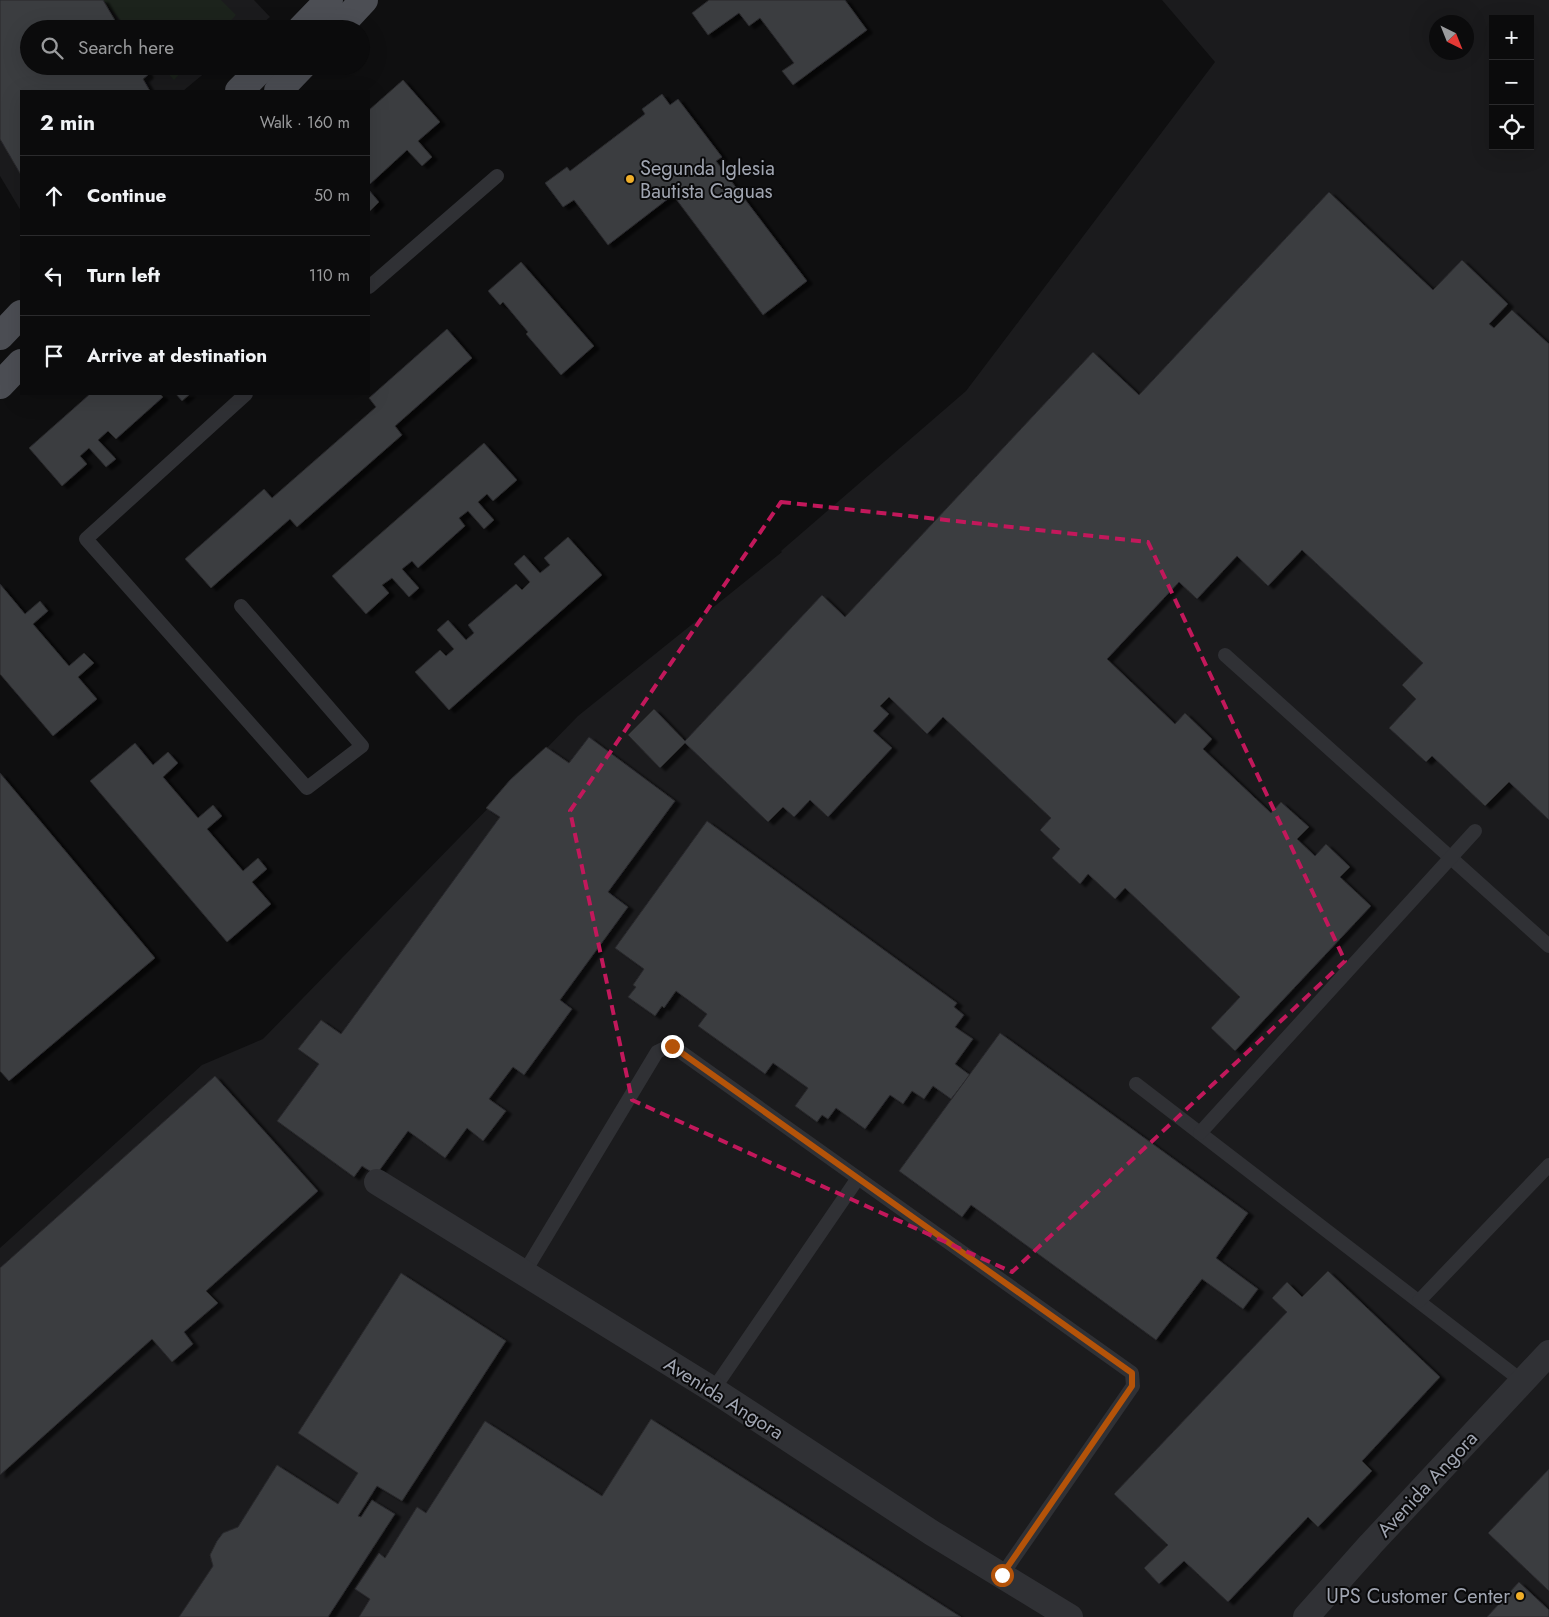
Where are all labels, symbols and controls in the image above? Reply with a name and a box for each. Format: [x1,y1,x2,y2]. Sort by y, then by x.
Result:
north arrow [1429,15,1474,60]
map controls [1489,15,1534,150]
button: + [1489,15,1534,60]
search box [20,20,370,75]
icon: search [38,34,66,62]
text: Search here [78,34,174,61]
button: − [1489,60,1534,105]
button: locate [1489,105,1534,150]
text: 2 min [40,108,95,138]
text: Walk · 160 m [260,111,350,134]
place label: Segunda Iglesia Bautista Caguas [640,154,775,206]
marker: Segunda Iglesia Bautista Caguas [624,173,636,185]
icon: ahead [40,182,68,210]
text: Continue [87,182,166,209]
text: 50 m [314,184,350,207]
icon: left [40,262,68,290]
text: Turn left [87,262,160,289]
text: 110 m [309,264,350,287]
icon: arrive [40,342,68,370]
text: Arrive at destination [87,342,267,369]
route end [661,1035,684,1058]
street label: Avenida Angora [658,1350,789,1447]
street label: Avenida Angora [1370,1425,1484,1544]
route start [991,1564,1014,1587]
place label: UPS Customer Center [1326,1582,1510,1611]
marker: UPS Customer Center [1514,1590,1526,1602]

